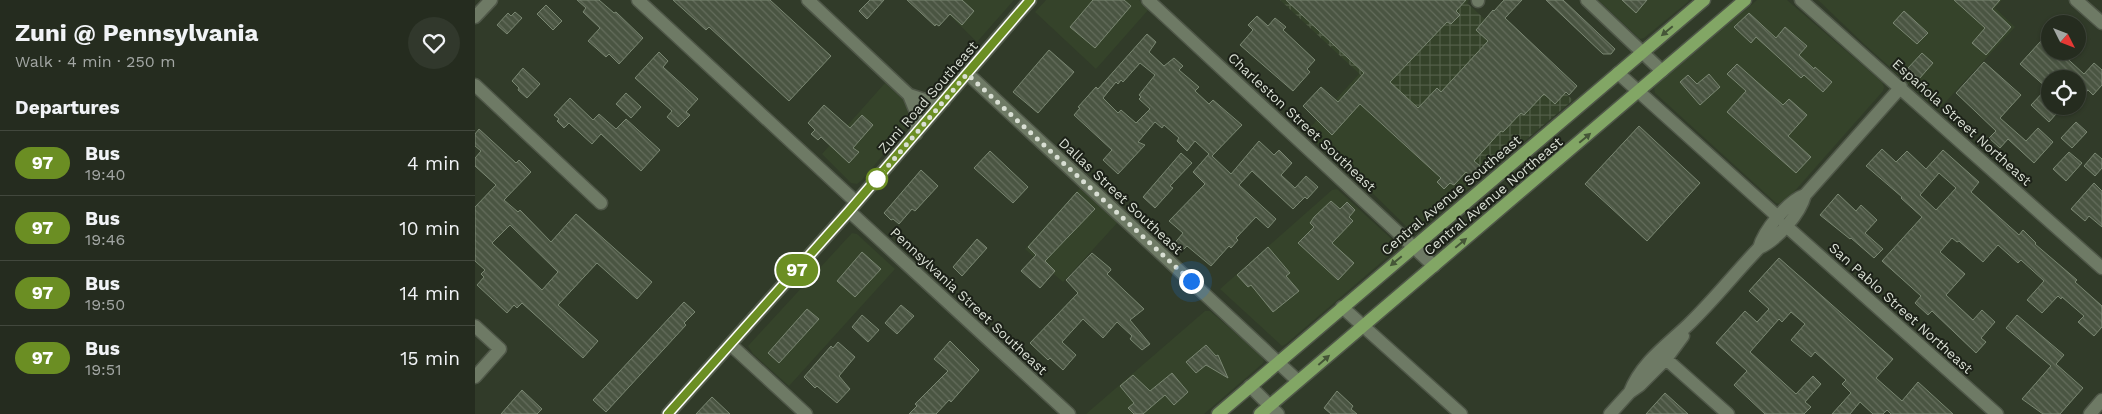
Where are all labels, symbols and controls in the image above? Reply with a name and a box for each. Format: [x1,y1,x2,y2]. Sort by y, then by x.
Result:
north arrow [2041,15,2086,60]
map controls [2041,15,2086,115]
button: heart [408,17,460,69]
text: Zuni @ Pennsylvania [15,19,258,47]
one-way arrow [1660,26,1673,37]
street label: Zuni Road Southeast [875,38,981,156]
street label: Charleston Street Southeast [1225,49,1379,195]
text: Walk · 4 min · 250 m [15,52,175,71]
street label: Española Street Northeast [1889,55,2035,189]
button: locate [2041,70,2086,115]
text: Departures [15,96,120,119]
street label: Central Avenue Southeast [1378,132,1524,258]
one-way arrow [1578,132,1591,143]
street label: Central Avenue Northeast [1421,133,1565,259]
street label: Dallas Street Southeast [1056,134,1186,258]
text: Bus [85,142,120,165]
text: 97 [32,152,53,173]
text: 4 min [407,152,460,175]
text: 19:40 [85,165,126,184]
unlabelled marker [866,168,888,190]
text: Bus [85,207,120,230]
text: 97 [32,217,53,238]
text: 10 min [399,217,460,240]
street label: Pennsylvania Street Southeast [887,224,1051,378]
text: 19:46 [85,230,125,249]
one-way arrow [1454,237,1466,249]
street label: San Pablo Street Northeast [1826,239,1976,377]
line badge: 97 [775,254,819,286]
one-way arrow [1390,256,1403,267]
text: 97 [786,259,808,280]
your location [1179,269,1204,294]
text: Bus [85,272,120,295]
text: 97 [32,282,53,303]
text: 14 min [400,282,460,305]
text: 19:50 [85,295,125,314]
text: Bus [85,337,120,360]
text: 97 [32,347,53,368]
text: 15 min [400,347,460,370]
one-way arrow [1317,354,1330,365]
text: 19:51 [85,360,121,379]

